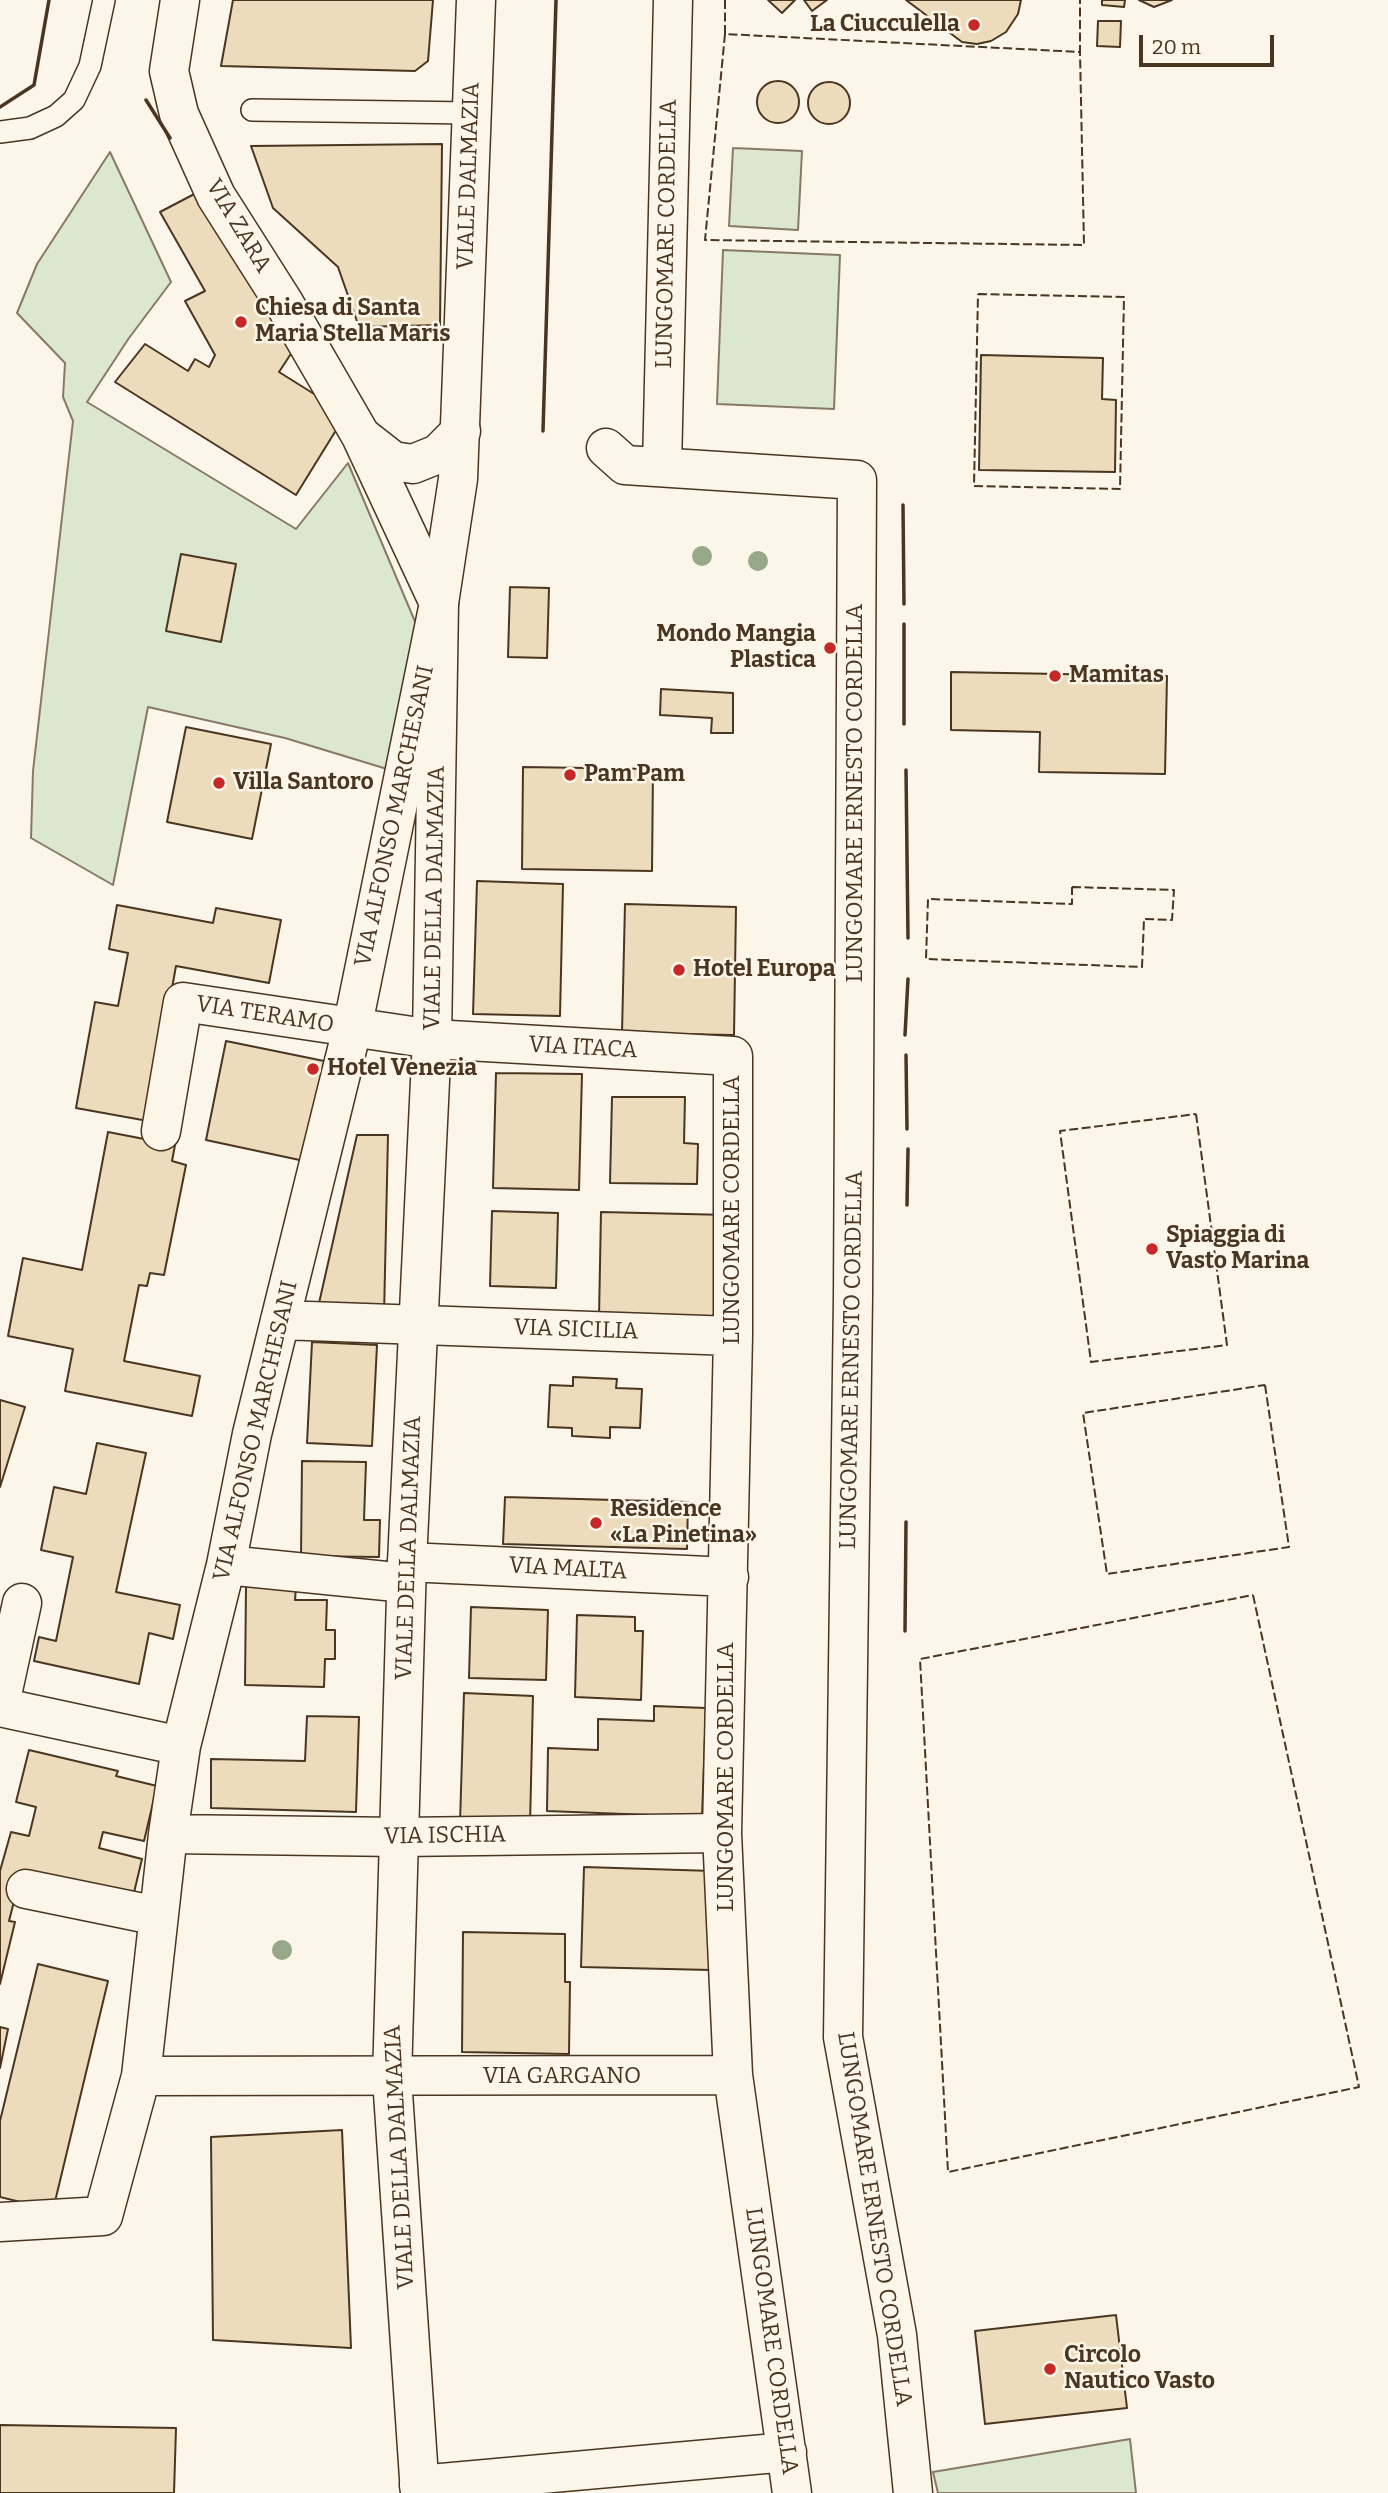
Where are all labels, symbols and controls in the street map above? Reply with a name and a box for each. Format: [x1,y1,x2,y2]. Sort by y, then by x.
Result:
place label: La Ciucculella [810,11,960,39]
marker: La Ciucculella [966,17,982,33]
scale bar [1143,21,1278,65]
text: 20 m [1152,34,1201,60]
street label: VIALE DALMAZIA [452,82,486,270]
street label: LUNGOMARE CORDELLA [651,99,683,369]
street label: VIA ZARA [199,174,277,278]
place label: Chiesa di Santa Maria Stella Maris [255,295,451,349]
marker: Chiesa di Santa Maria Stella Maris [233,314,249,330]
street label: LUNGOMARE ERNESTO CORDELLA [842,604,870,982]
place label: Mondo Mangia Plastica [656,621,816,675]
marker: Mondo Mangia Plastica [822,640,838,656]
place label: Mamitas [1069,662,1164,690]
street label: VIA ALFONSO MARCHESANI [350,663,440,969]
marker: Mamitas [1047,668,1063,684]
place label: Pam Pam [584,761,685,789]
street label: VIALE DELLA DALMAZIA [419,766,451,1030]
marker: Pam Pam [562,767,578,783]
place label: Villa Santoro [233,769,374,797]
marker: Villa Santoro [211,775,227,791]
place label: Hotel Europa [693,956,836,984]
marker: Hotel Europa [671,962,687,978]
street label: VIA TERAMO [194,990,336,1040]
street label: VIA ITACA [528,1031,638,1065]
place label: Hotel Venezia [327,1055,477,1083]
marker: Hotel Venezia [305,1061,321,1077]
street label: LUNGOMARE CORDELLA [719,1075,747,1345]
street label: LUNGOMARE ERNESTO CORDELLA [835,1170,869,1550]
place label: Spiaggia di Vasto Marina [1166,1222,1309,1276]
marker: Spiaggia di Vasto Marina [1144,1241,1160,1257]
street label: VIA ALFONSO MARCHESANI [208,1278,304,1584]
street label: VIA SICILIA [513,1314,639,1346]
street label: VIALE DELLA DALMAZIA [391,1415,427,1681]
place label: Residence «La Pinetina» [610,1496,757,1550]
marker: Residence «La Pinetina» [588,1515,604,1531]
street label: VIA MALTA [508,1552,628,1586]
street label: LUNGOMARE CORDELLA [713,1642,741,1912]
street label: VIA ISCHIA [384,1821,506,1851]
street label: VIALE DELLA DALMAZIA [379,2024,421,2290]
street label: LUNGOMARE ERNESTO CORDELLA [831,2030,917,2408]
street label: VIA GARGANO [483,2063,641,2091]
street label: LUNGOMARE CORDELLA [739,2206,803,2476]
place label: Circolo Nautico Vasto [1064,2342,1215,2396]
marker: Circolo Nautico Vasto [1042,2361,1058,2377]

